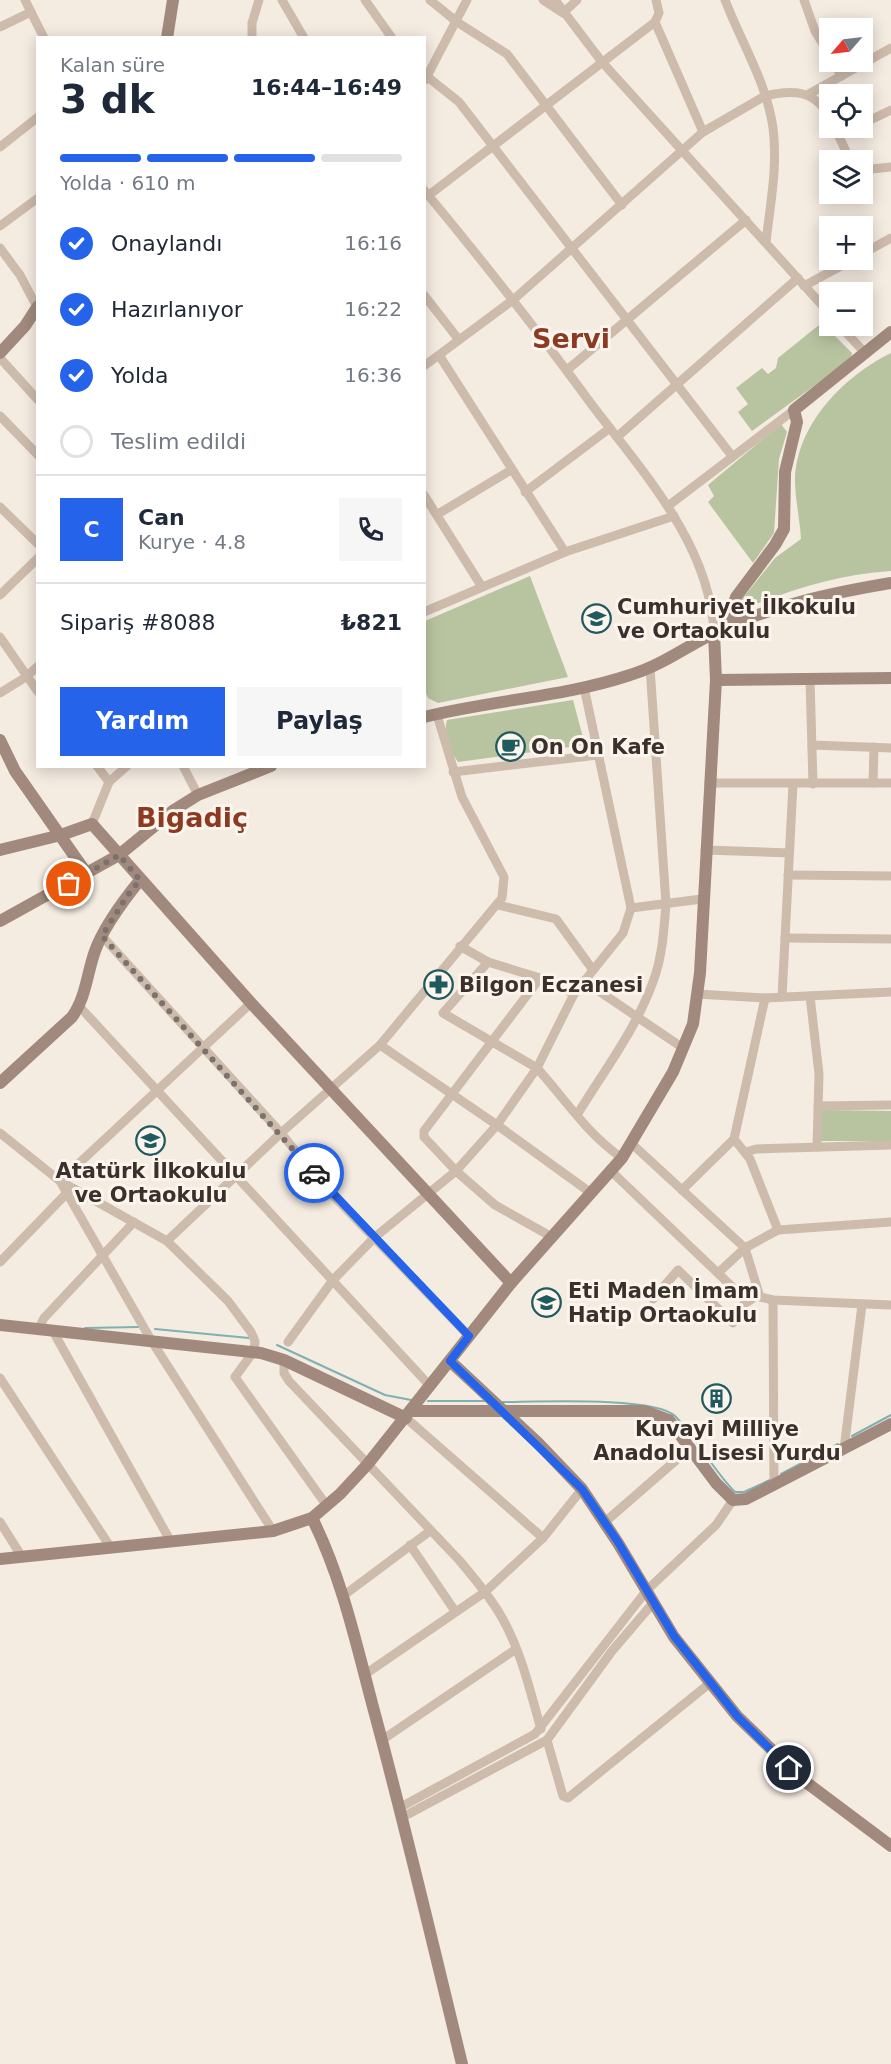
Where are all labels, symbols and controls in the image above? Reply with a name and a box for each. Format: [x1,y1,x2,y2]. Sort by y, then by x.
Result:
north arrow [819,18,873,72]
map controls [819,18,873,336]
text: Kalan süre [60,53,165,77]
text: 16:44–16:49 [251,75,402,100]
text: 3 dk [60,77,155,122]
button: locate [819,84,873,138]
button: layers [819,150,873,204]
text: Yolda · 610 m [60,171,195,195]
button: + [819,216,873,270]
icon: check [60,227,93,260]
text: Onaylandı [111,231,222,256]
text: 16:16 [344,231,402,255]
button: − [819,282,873,336]
icon: check [60,293,93,326]
text: Hazırlanıyor [111,297,243,322]
text: 16:22 [344,297,402,321]
district label: Servi [532,323,610,354]
icon: check [60,359,93,392]
text: Yolda [111,363,169,388]
text: 16:36 [344,363,402,387]
text: Teslim edildi [111,429,246,454]
button: phone [339,498,402,561]
text: Can [138,505,185,530]
text: C [83,517,100,542]
text: Kurye · 4.8 [138,530,246,554]
place label: Cumhuriyet İlkokulu ve Ortaokulu [617,594,856,643]
school or university icon: Cumhuriyet İlkokulu ve Ortaokulu [580,603,612,635]
text: Sipariş #8088 [60,610,216,635]
text: ₺821 [341,610,402,635]
button: Yardım [60,687,225,756]
button: Paylaş [237,687,402,756]
cafe icon: On On Kafe [494,731,526,763]
place label: On On Kafe [531,735,665,759]
district label: Bigadiç [136,802,248,833]
pin [43,858,94,909]
icon: bag [52,867,85,900]
pharmacy icon: Bilgon Eczanesi [422,969,454,1001]
place label: Bilgon Eczanesi [459,973,643,997]
school or university icon: Atatürk İlkokulu ve Ortaokulu [135,1124,167,1156]
courier [284,1143,344,1203]
icon: car [298,1157,331,1190]
place label: Atatürk İlkokulu ve Ortaokulu [56,1158,247,1207]
place label: Eti Maden İmam Hatip Ortaokulu [568,1278,759,1327]
school or university icon: Eti Maden İmam Hatip Ortaokulu [531,1287,563,1319]
building icon: Kuvayi Milliye Anadolu Lisesi Yurdu [701,1382,733,1414]
place label: Kuvayi Milliye Anadolu Lisesi Yurdu [593,1417,841,1465]
pin [763,1742,814,1793]
icon: home [772,1751,805,1784]

